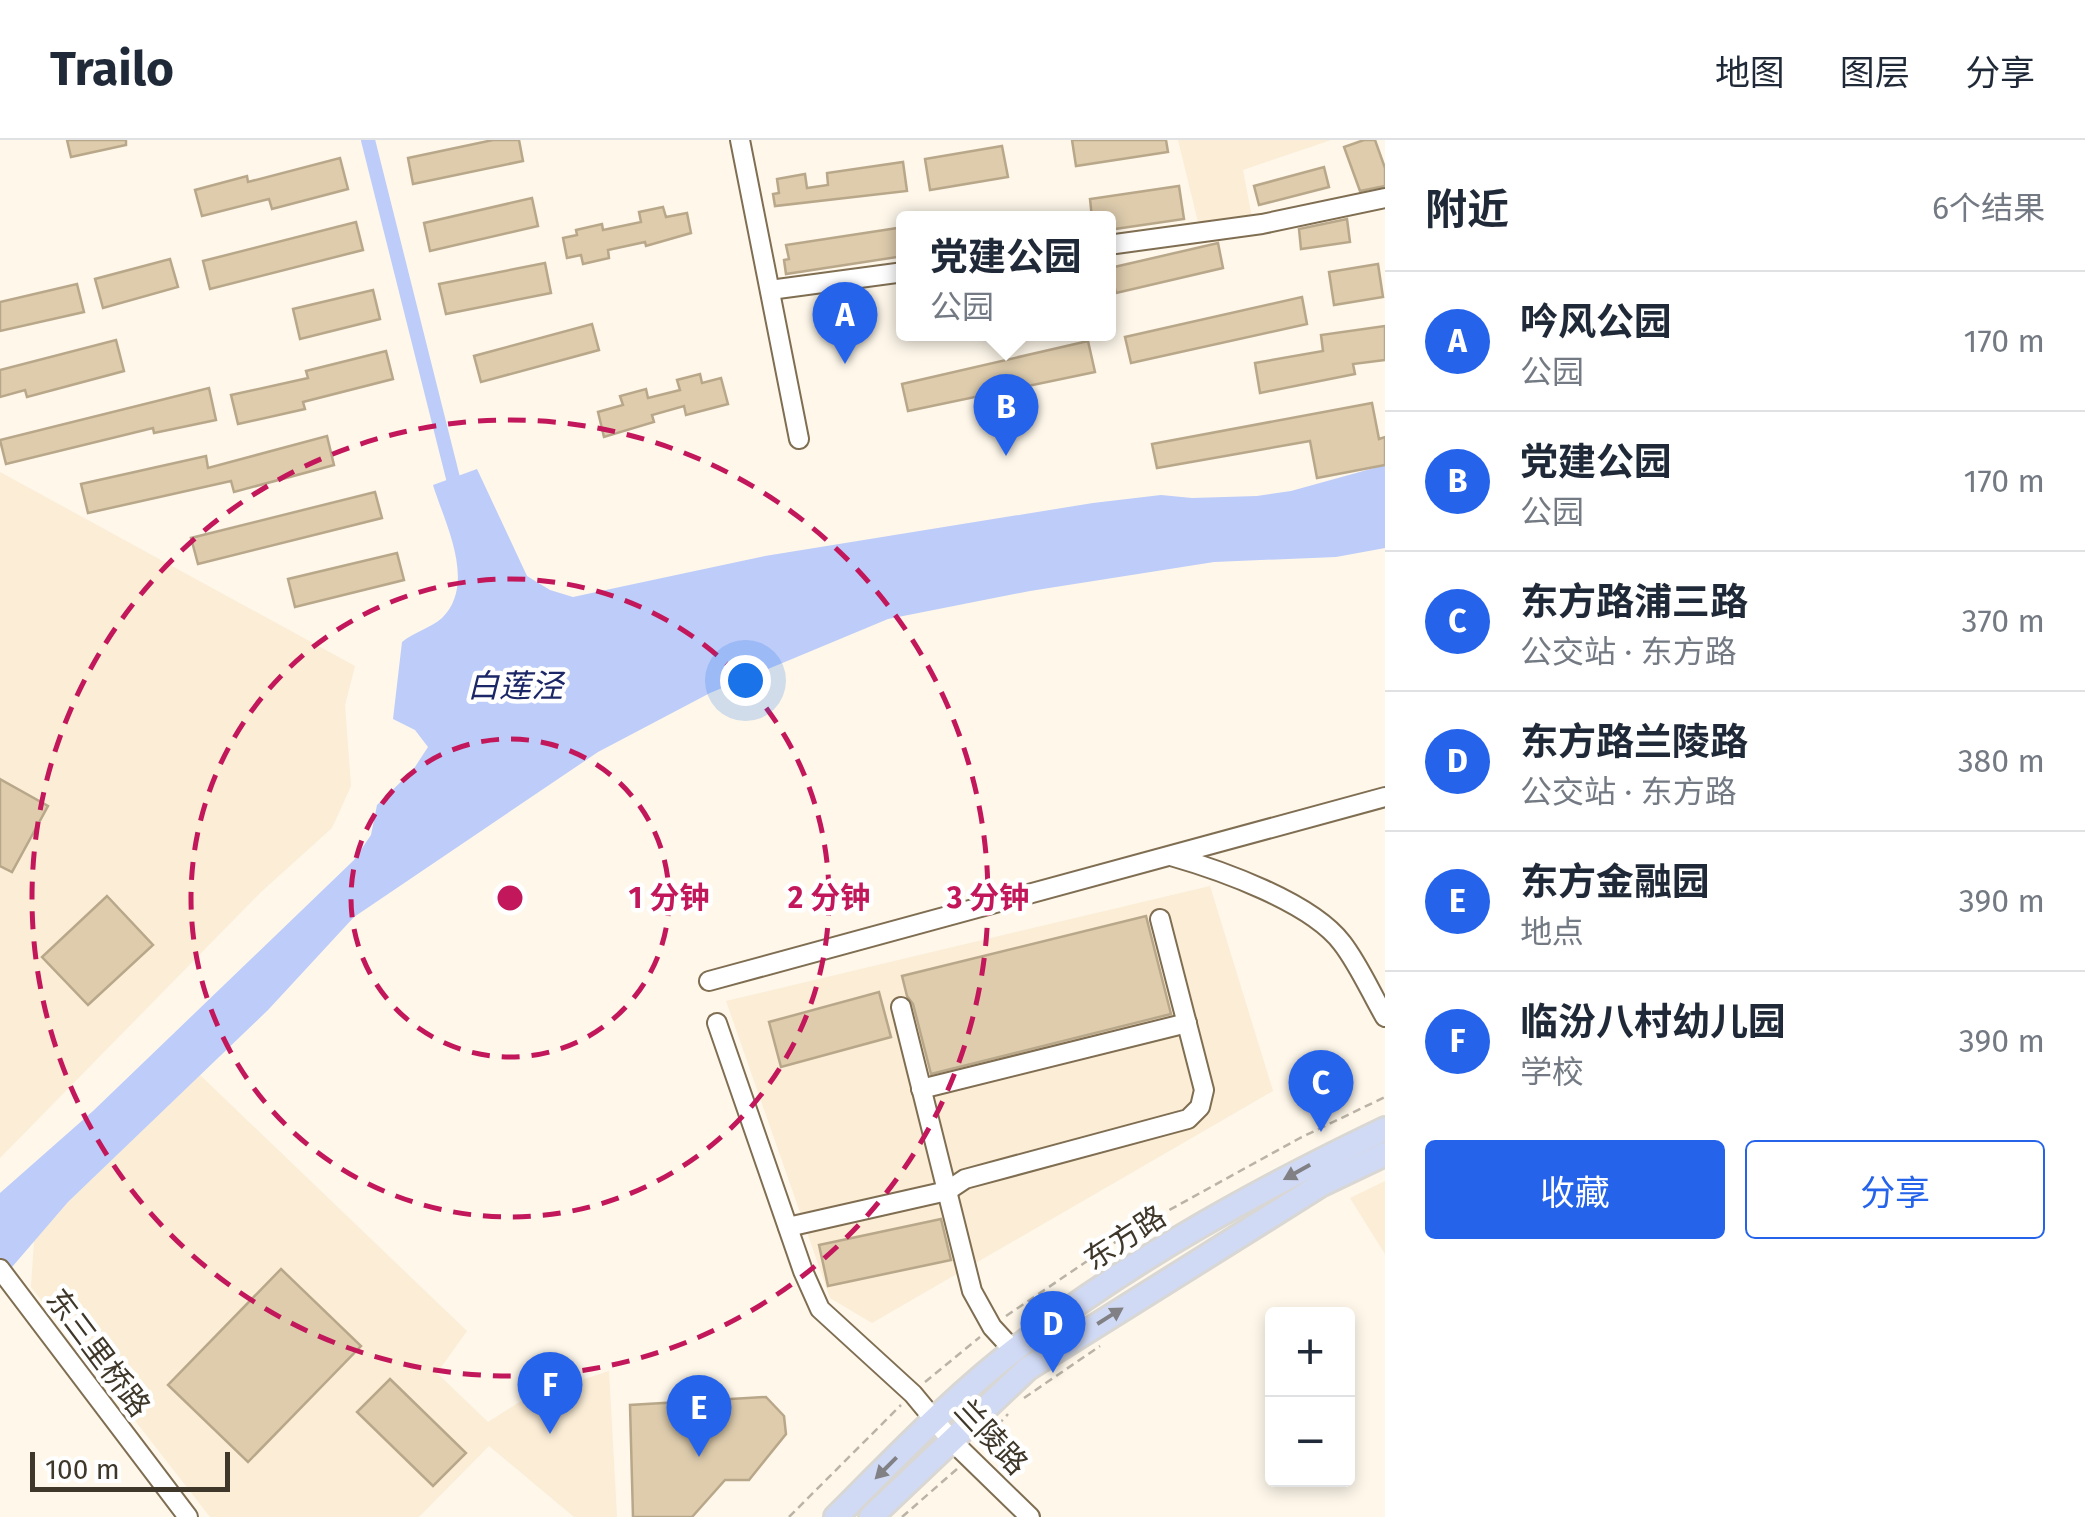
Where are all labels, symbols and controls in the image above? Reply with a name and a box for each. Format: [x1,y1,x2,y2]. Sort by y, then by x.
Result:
text: Trailo [50,40,174,98]
text: 地图 [1715,52,1785,94]
text: 图层 [1840,52,1910,94]
text: 分享 [1965,52,2035,94]
text: 附近 [1425,185,1509,235]
text: 6个结果 [1932,189,2045,227]
popup [896,211,1116,341]
text: 党建公园 [930,234,1082,280]
pin: A [812,282,878,364]
text: 公园 [930,288,994,326]
text: 吟风公园 [1520,299,1672,345]
text: A [1448,322,1467,360]
text: 170 m [1964,322,2045,360]
text: 公园 [1520,353,1584,391]
pin: B [974,374,1038,456]
text: 党建公园 [1520,439,1672,485]
text: B [1448,462,1467,500]
text: 170 m [1964,462,2045,500]
text: 公园 [1520,493,1584,531]
text: 东方路浦三路 [1520,579,1748,625]
text: C [1448,602,1467,640]
text: 370 m [1962,602,2045,640]
text: 公交站 · 东方路 [1520,633,1737,671]
your location [720,655,771,706]
water label: 白莲泾 [467,667,566,705]
text: 东方路兰陵路 [1520,719,1748,765]
text: D [1447,742,1468,780]
text: 380 m [1958,742,2045,780]
text: 公交站 · 东方路 [1520,773,1737,811]
text: 东方金融园 [1520,859,1710,905]
centre of rings [492,880,528,916]
text: 1 分钟 [628,880,710,916]
text: 2 分钟 [788,880,870,916]
text: 3 分钟 [946,880,1029,916]
text: E [1449,882,1466,920]
text: 390 m [1959,882,2045,920]
text: 地点 [1520,913,1584,951]
text: 临汾八村幼儿园 [1520,999,1786,1045]
text: F [1450,1022,1465,1060]
text: 390 m [1959,1022,2045,1060]
pin: C [1288,1050,1354,1132]
text: 学校 [1520,1053,1584,1091]
button: 收藏 [1425,1140,1725,1239]
button: 分享 [1745,1140,2045,1239]
one-way arrow [1283,1163,1312,1180]
street label: 东方路 [1077,1198,1173,1278]
street label: 东三里桥路 [38,1282,158,1424]
pin: D [1020,1290,1086,1373]
map controls [1265,1307,1355,1487]
button: + [1265,1307,1355,1397]
one-way arrow [1097,1308,1124,1326]
pin: F [518,1352,582,1434]
pin: E [666,1374,732,1457]
street label: 兰陵路 [947,1392,1035,1482]
button: − [1265,1397,1355,1487]
scale bar [30,1447,230,1492]
text: 100 m [45,1453,120,1486]
one-way arrow [874,1455,898,1479]

